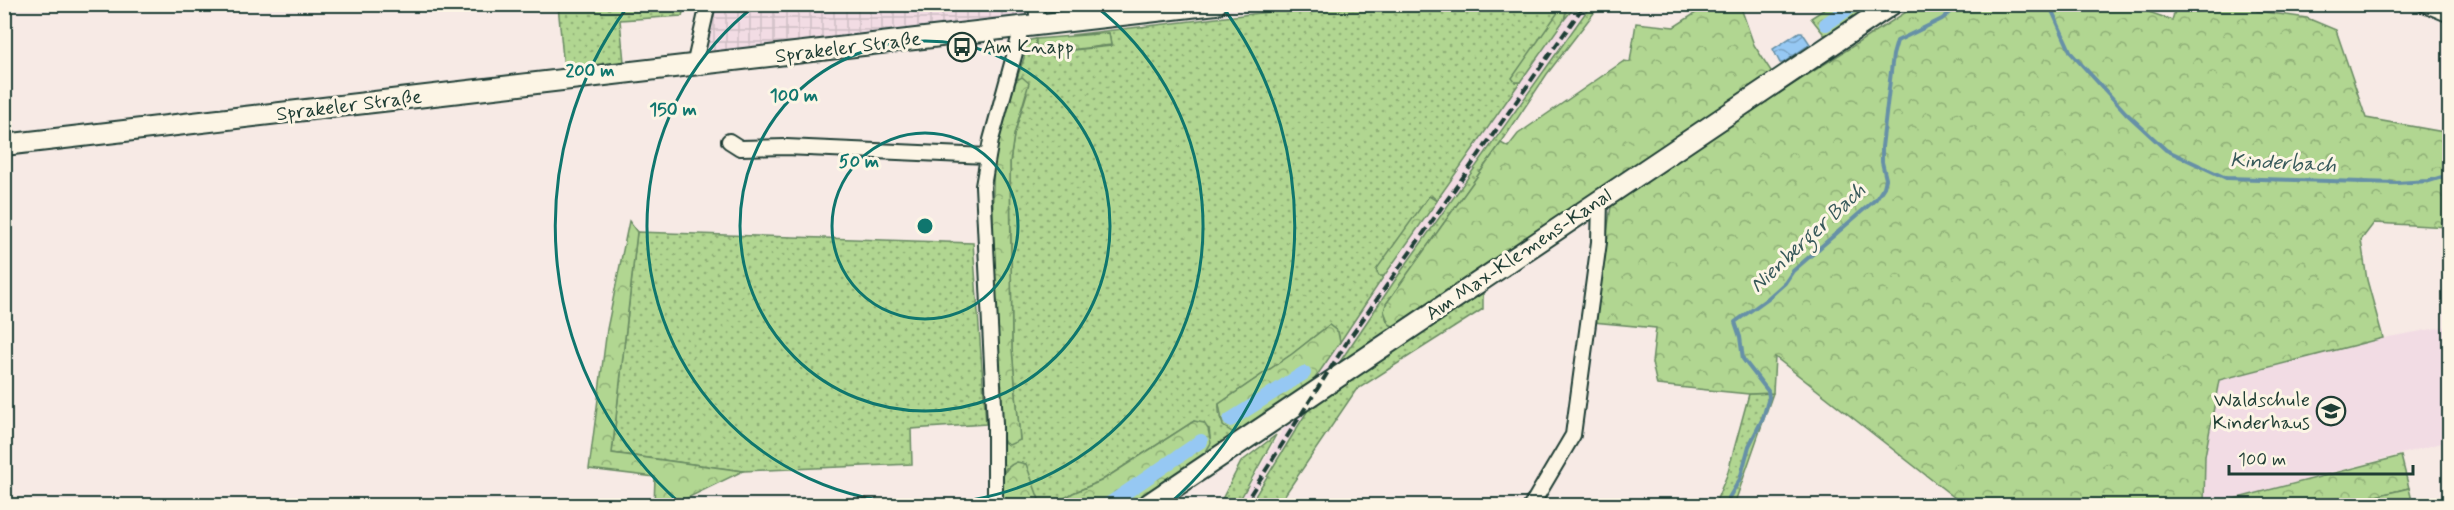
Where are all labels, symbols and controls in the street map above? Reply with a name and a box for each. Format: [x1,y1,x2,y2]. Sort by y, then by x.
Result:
street label: Sprakeler Straße [774,26,923,70]
bus stop icon: Am Knapp [946,31,978,63]
place label: Am Knapp [983,34,1074,61]
text: 200 m [565,59,615,83]
street label: Sprakeler Straße [275,84,424,128]
text: 100 m [770,84,818,108]
text: 150 m [649,98,697,122]
water label: Kinderbach [2229,146,2337,180]
text: 50 m [839,150,879,174]
water label: Nienberger Bach [1744,177,1874,301]
street label: Am Max-Klemens-Kanal [1421,183,1617,327]
centre of rings [915,216,935,236]
place label: Waldschule Kinderhaus [2213,387,2310,437]
school or university icon: Waldschule Kinderhaus [2315,395,2347,427]
scale bar [2229,438,2414,476]
text: 100 m [2238,448,2286,472]

